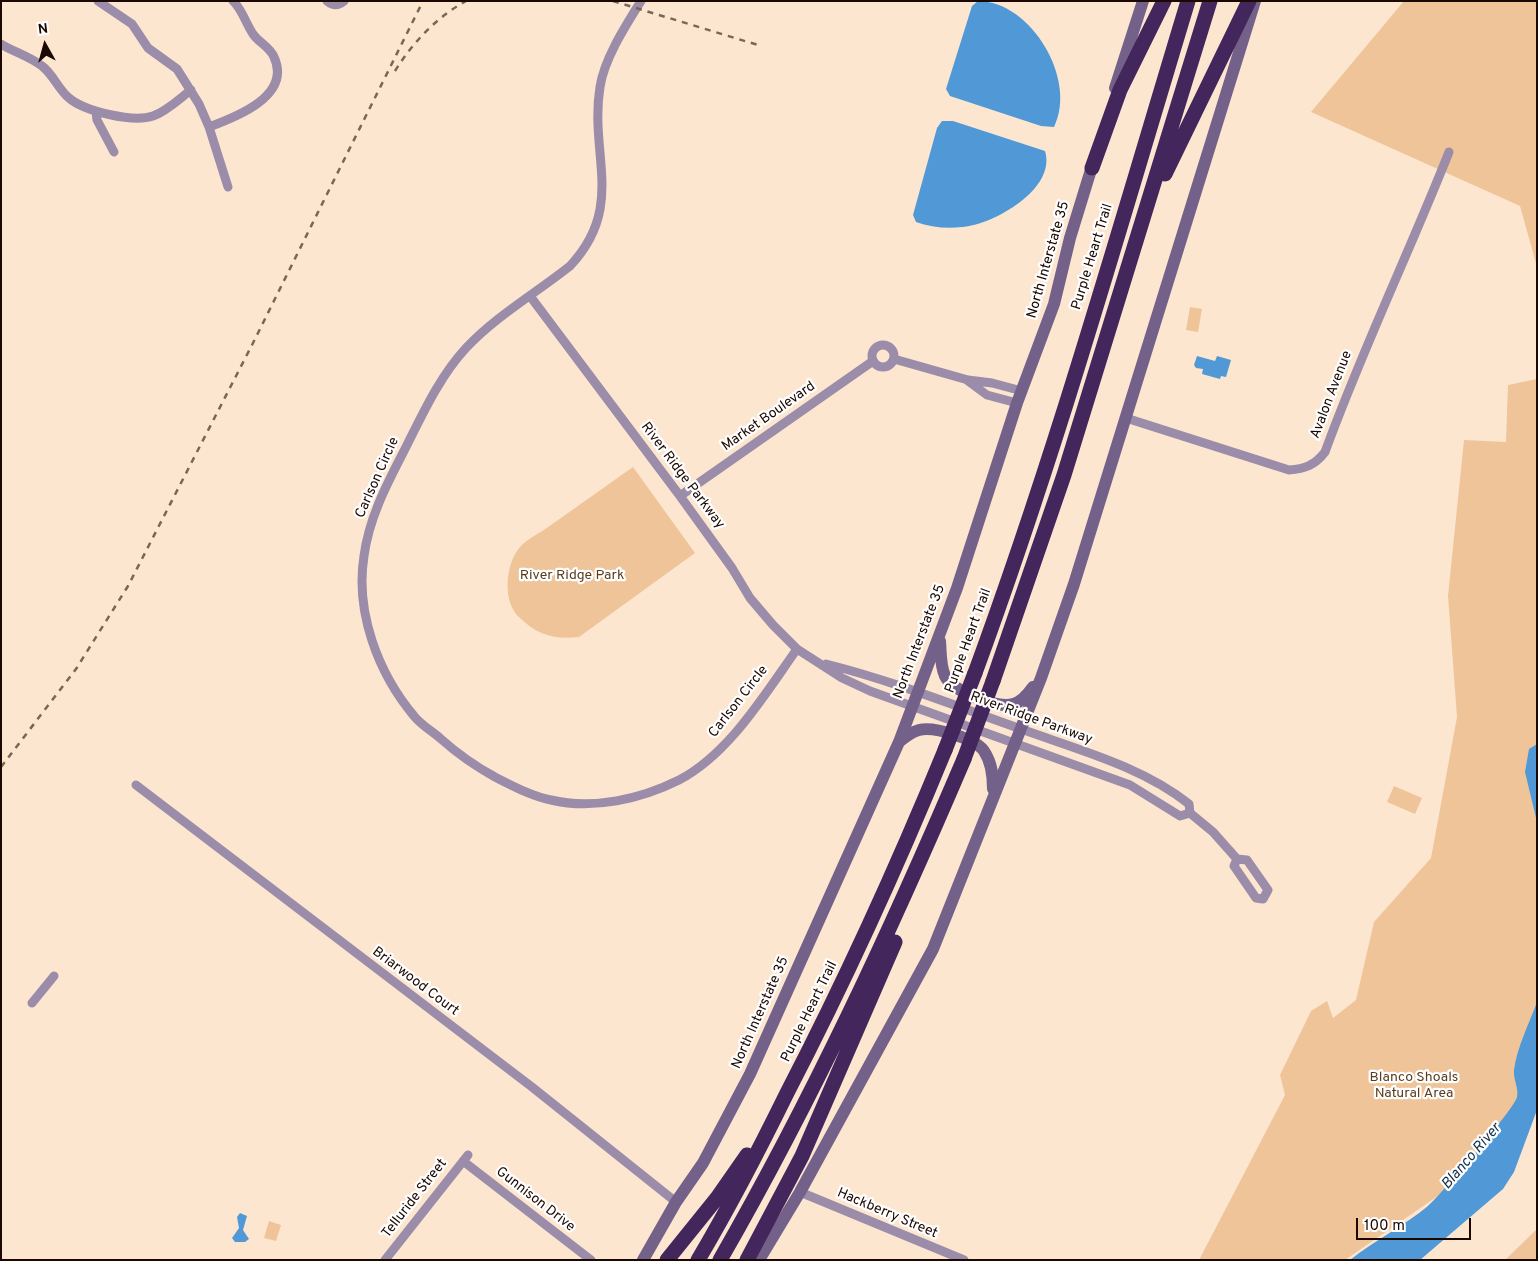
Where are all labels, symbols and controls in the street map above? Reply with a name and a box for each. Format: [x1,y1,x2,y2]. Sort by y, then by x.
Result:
north arrow [20,20,70,70]
text: N [37,21,49,39]
street label: North Interstate 35 [1024,199,1074,321]
street label: Purple Heart Trail [1069,202,1117,312]
street label: Avalon Avenue [1308,349,1356,441]
street label: Market Boulevard [719,379,819,455]
street label: River Ridge Parkway [636,419,728,533]
street label: Carlson Circle [353,435,403,521]
park label: River Ridge Park [520,568,624,584]
street label: North Interstate 35 [890,582,950,702]
street label: Purple Heart Trail [942,586,996,696]
street label: Carlson Circle [706,663,772,741]
street label: River Ridge Parkway [967,689,1095,749]
street label: Briarwood Court [368,944,462,1020]
street label: North Interstate 35 [729,954,793,1072]
street label: Purple Heart Trail [778,959,842,1065]
park label: Blanco Shoals Natural Area [1370,1070,1458,1102]
water label: Blanco River [1438,1120,1506,1194]
street label: Telluride Street [379,1156,451,1242]
street label: Gunnison Drive [492,1164,578,1236]
street label: Hackberry Street [834,1185,940,1243]
scale bar [1358,1208,1473,1240]
text: 100 m [1364,1217,1405,1236]

